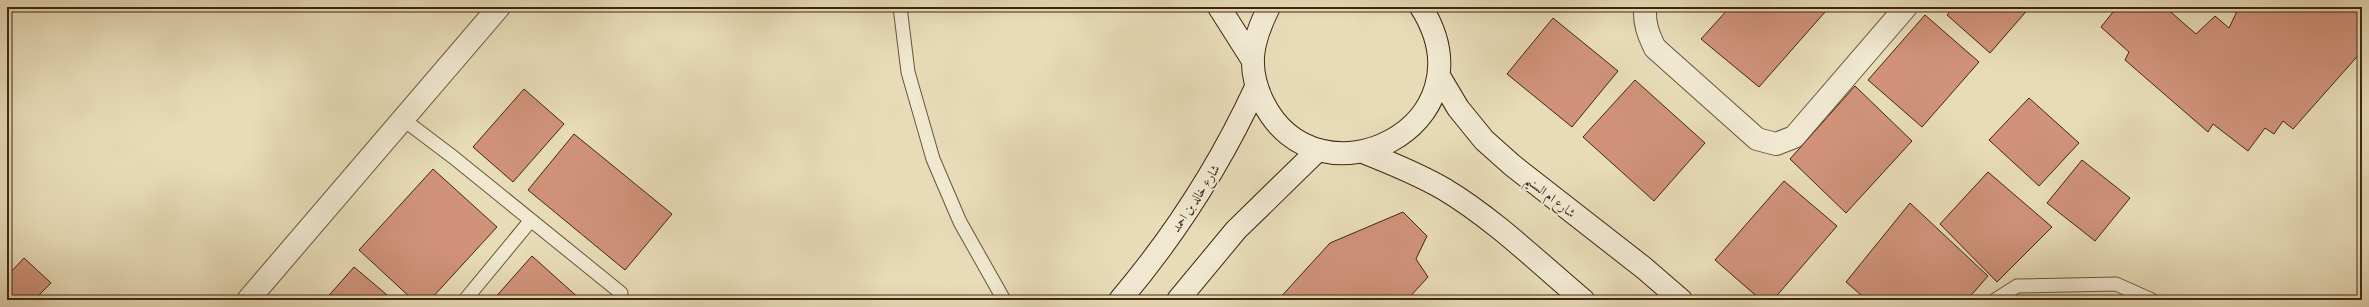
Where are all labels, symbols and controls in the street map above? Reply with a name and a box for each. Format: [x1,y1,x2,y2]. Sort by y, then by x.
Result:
street label: شارع خالد بن احمد [1167,161,1226,237]
street label: شارع ام السنيم [1519,171,1579,225]

